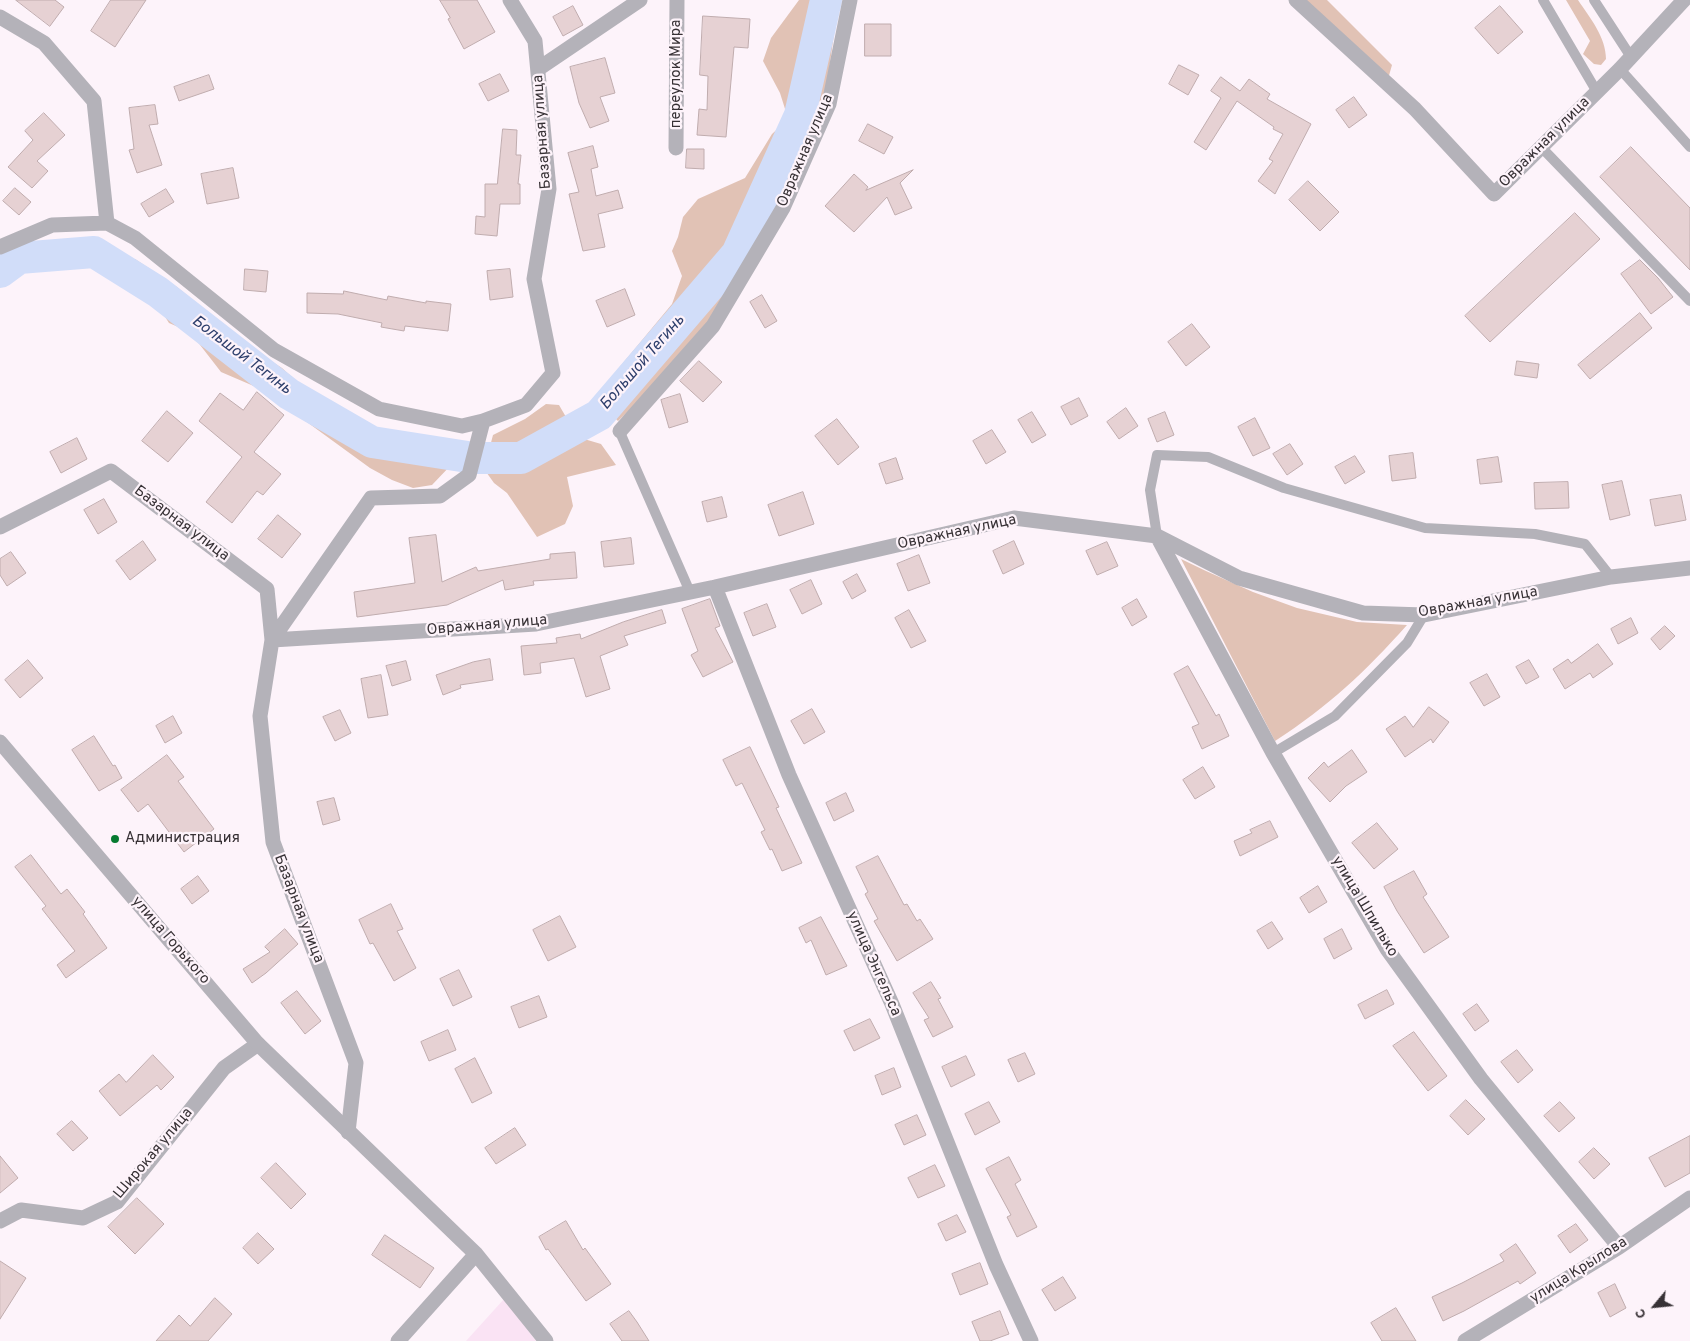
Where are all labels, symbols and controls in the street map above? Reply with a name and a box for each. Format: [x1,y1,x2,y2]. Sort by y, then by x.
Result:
street label: переулок Мира [668,20,686,128]
street label: Базарная улица [530,74,556,190]
street label: Овражная улица [774,92,838,210]
street label: Овражная улица [1496,94,1594,192]
water label: Большой Тегинь [187,312,295,400]
water label: Большой Тегинь [597,312,689,414]
street label: Базарная улица [130,482,232,566]
street label: Овражная улица [896,512,1018,554]
street label: Овражная улица [1417,584,1539,622]
street label: Овражная улица [426,612,548,640]
place label: Администрация [125,830,240,848]
marker: Администрация [109,833,121,845]
street label: Базарная улица [269,852,327,966]
street label: улица Шпилько [1327,853,1401,961]
street label: улица Горького [127,893,213,989]
street label: улица Энгельса [842,909,904,1019]
street label: Широкая улица [111,1105,197,1203]
street label: улица Крылова [1527,1234,1631,1308]
north arrow [1630,1281,1680,1331]
text: С [1632,1305,1651,1321]

